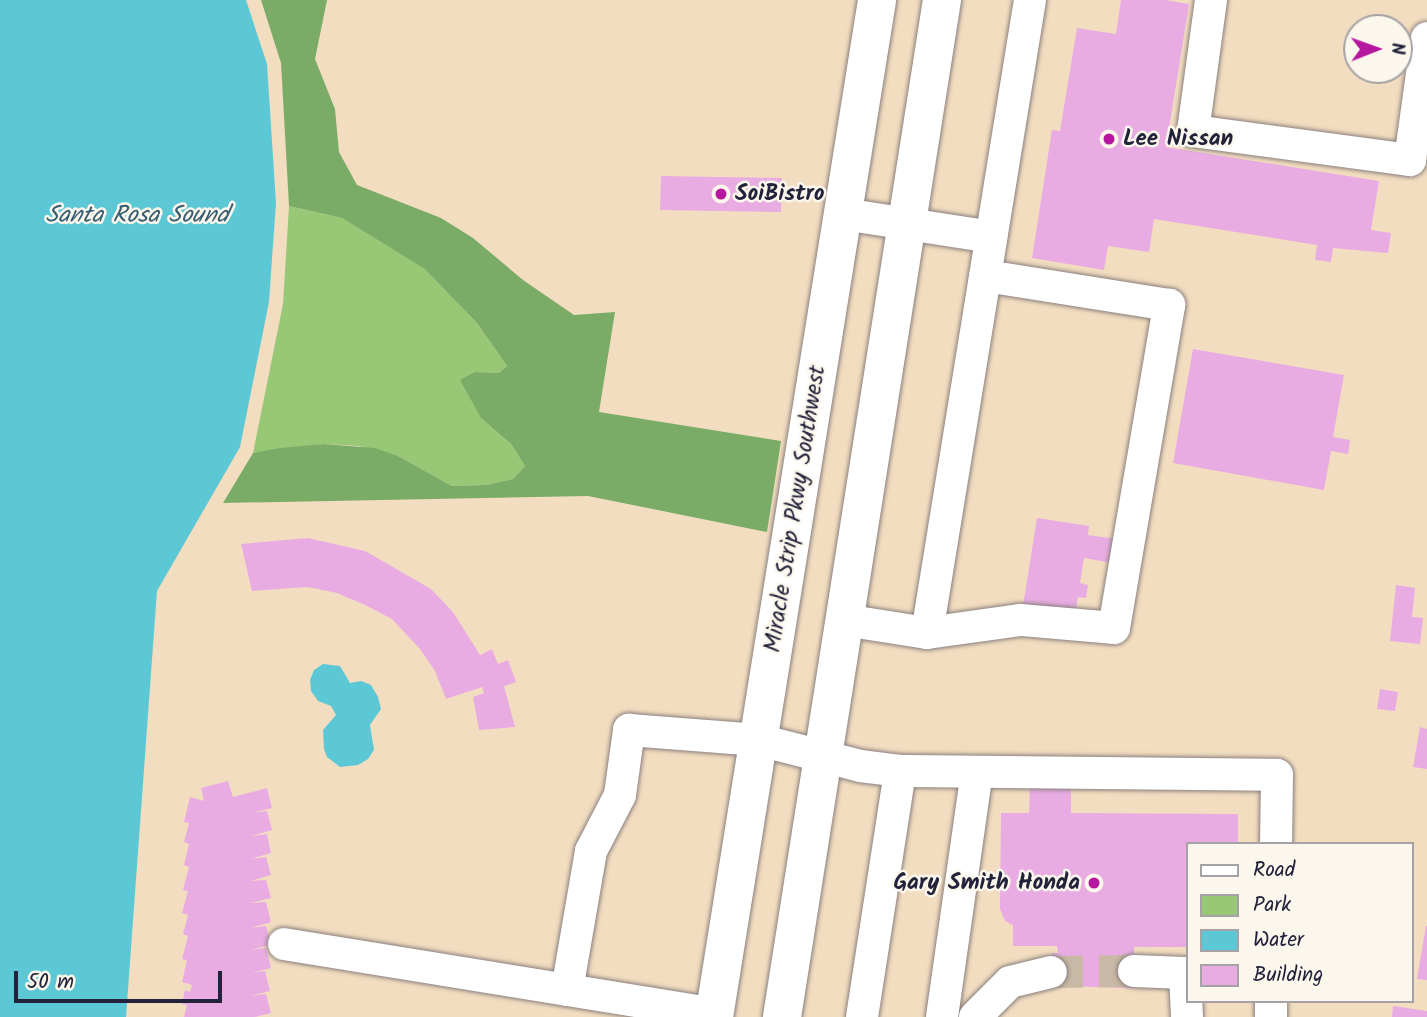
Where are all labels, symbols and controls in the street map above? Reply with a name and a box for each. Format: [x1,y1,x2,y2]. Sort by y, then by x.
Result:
north arrow [1343,14,1413,84]
text: N [1382,42,1412,55]
place label: Lee Nissan [1123,125,1233,153]
marker: Lee Nissan [1101,131,1117,147]
place label: SoiBistro [735,180,824,208]
marker: SoiBistro [713,186,729,202]
water label: Santa Rosa Sound [46,202,228,230]
street label: Miracle Strip Pkwy Southwest [760,364,832,654]
legend [1186,842,1413,1003]
text: Road [1253,854,1295,887]
place label: Gary Smith Honda [893,869,1080,897]
marker: Gary Smith Honda [1086,875,1102,891]
text: Park [1253,889,1291,922]
text: Water [1253,924,1304,957]
scale bar [18,958,226,1002]
text: Building [1253,959,1323,992]
text: 50 m [27,966,74,999]

